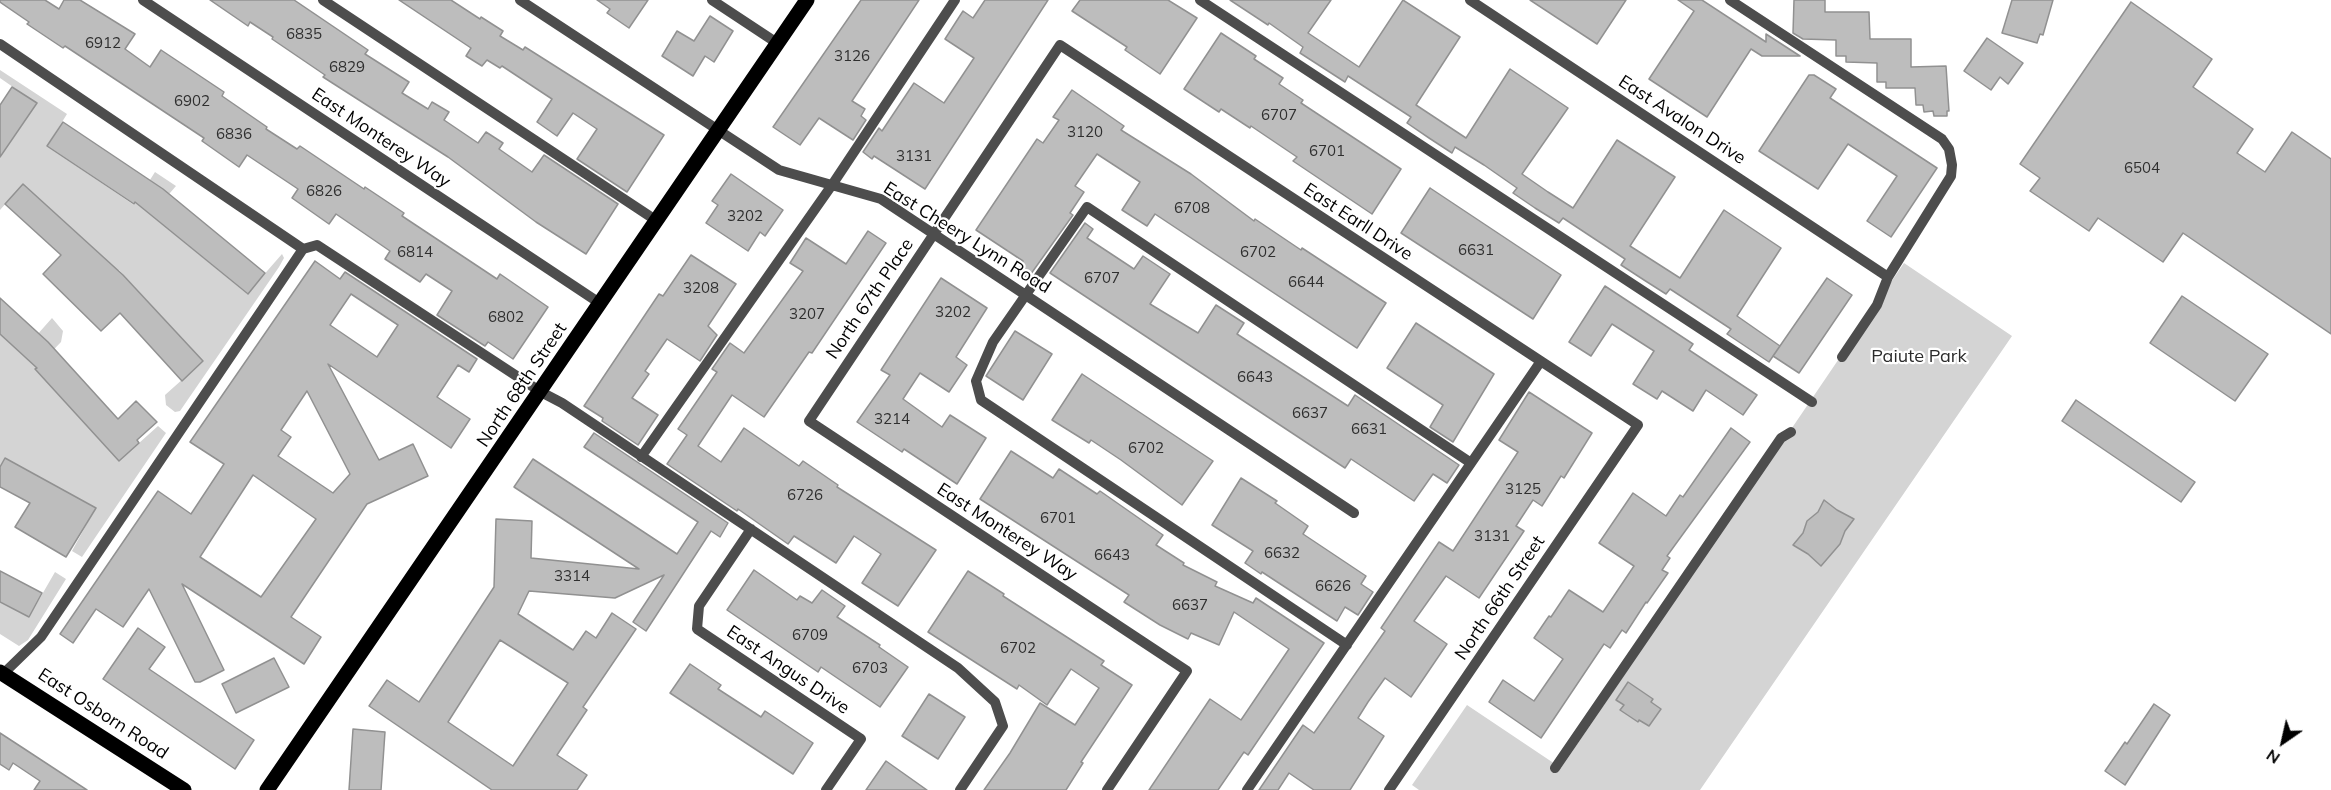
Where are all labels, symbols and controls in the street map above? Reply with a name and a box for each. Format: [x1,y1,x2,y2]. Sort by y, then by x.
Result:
house number: 6835 [286,25,322,43]
house number: 6912 [85,34,121,52]
house number: 3126 [834,47,870,65]
house number: 6829 [329,58,365,76]
street label: East Avalon Drive [1614,71,1750,169]
street label: East Monterey Way [307,83,455,193]
house number: 6902 [174,92,210,110]
house number: 6707 [1261,106,1297,124]
house number: 3120 [1067,123,1103,141]
house number: 6836 [216,125,252,143]
house number: 6701 [1309,142,1345,160]
house number: 3131 [896,147,932,165]
house number: 6504 [2124,159,2160,177]
street label: East Cheery Lynn Road [879,178,1055,298]
street label: East Earll Drive [1299,179,1417,265]
house number: 6826 [306,182,342,200]
house number: 6708 [1174,199,1210,217]
house number: 3202 [727,207,763,225]
street label: North 67th Place [822,235,918,363]
house number: 6631 [1458,241,1494,259]
house number: 6814 [397,243,433,261]
house number: 6702 [1240,243,1276,261]
house number: 6707 [1084,269,1120,287]
house number: 6644 [1288,273,1324,291]
house number: 3208 [683,279,719,297]
house number: 3202 [935,303,971,321]
house number: 3207 [789,305,825,323]
house number: 6802 [488,308,524,326]
street label: North 68th Street [472,319,572,451]
park label: Paiute Park [1871,346,1967,368]
house number: 6643 [1237,368,1273,386]
house number: 6637 [1292,404,1328,422]
house number: 3214 [874,410,910,428]
house number: 6631 [1351,420,1387,438]
house number: 6702 [1128,439,1164,457]
street label: East Monterey Way [933,479,1081,585]
house number: 3125 [1505,480,1541,498]
house number: 6726 [787,486,823,504]
house number: 6701 [1040,509,1076,527]
house number: 3131 [1474,527,1510,545]
street label: North 66th Street [1450,532,1550,664]
house number: 6632 [1264,544,1300,562]
house number: 6643 [1094,546,1130,564]
house number: 3314 [554,567,590,585]
house number: 6626 [1315,577,1351,595]
house number: 6637 [1172,596,1208,614]
street label: East Angus Drive [723,621,853,719]
house number: 6709 [792,626,828,644]
house number: 6702 [1000,639,1036,657]
house number: 6703 [852,659,888,677]
street label: East Osborn Road [34,664,172,764]
north arrow [2253,712,2313,772]
text: N [2262,745,2284,769]

